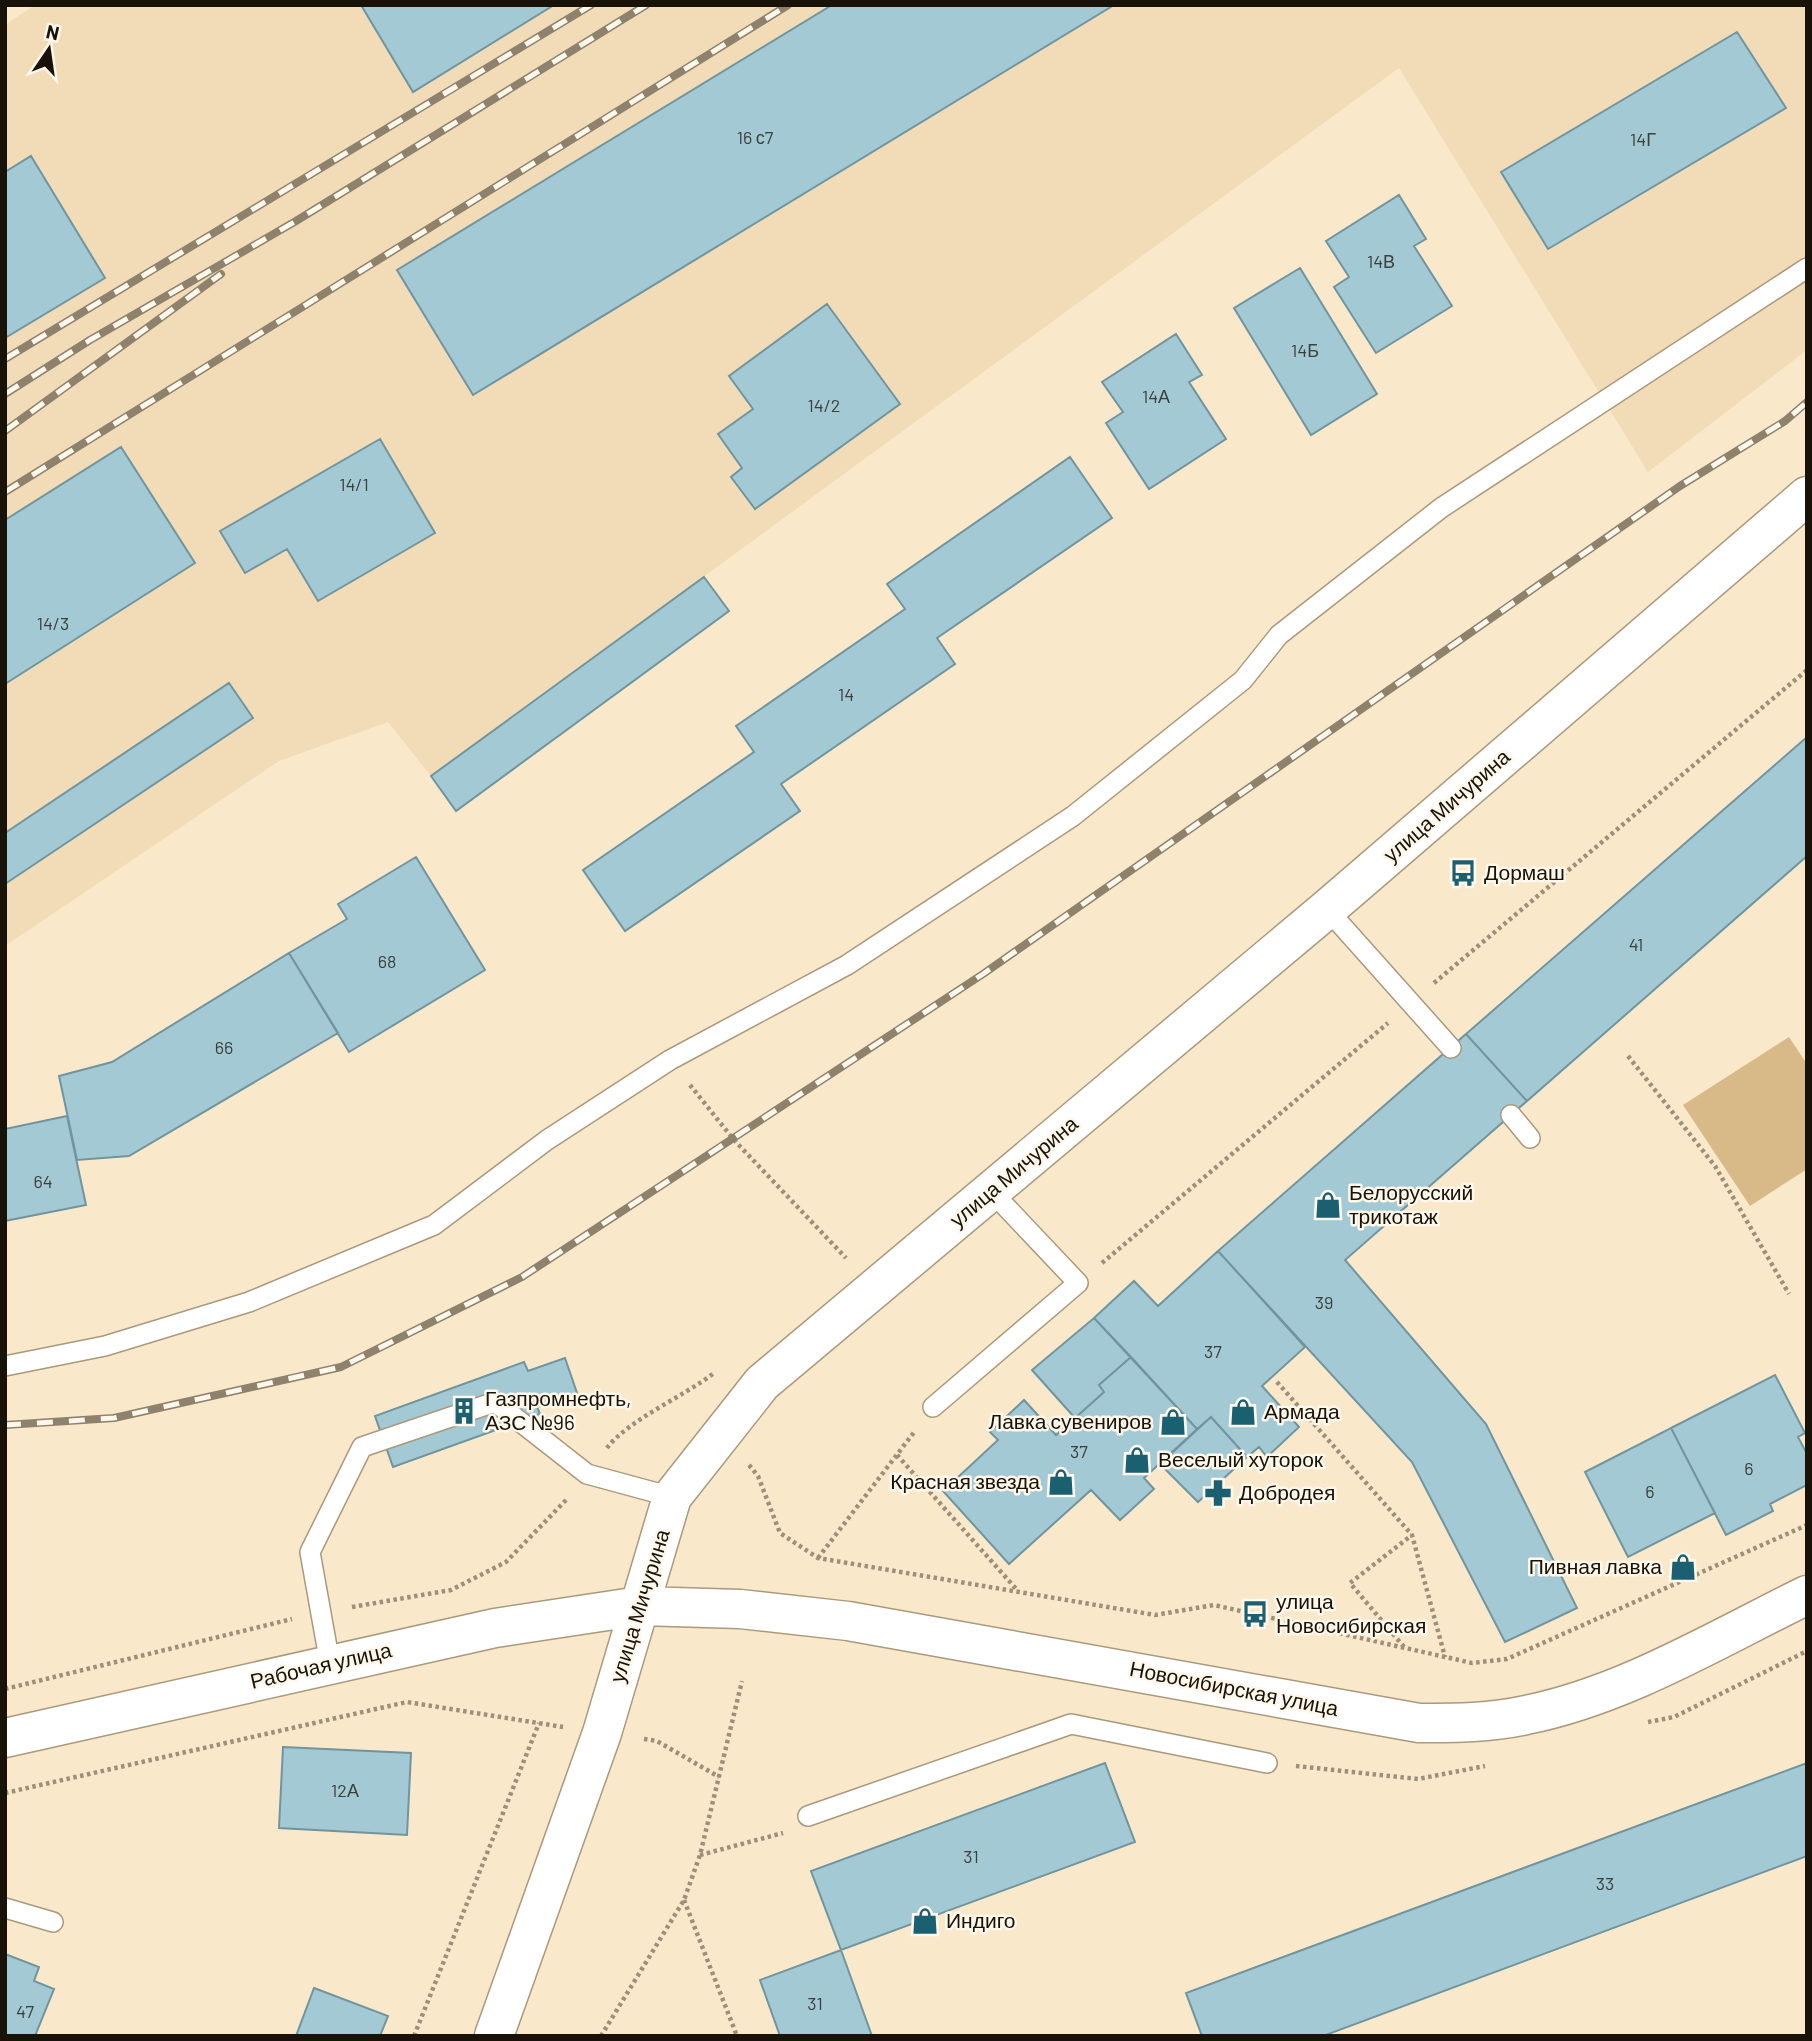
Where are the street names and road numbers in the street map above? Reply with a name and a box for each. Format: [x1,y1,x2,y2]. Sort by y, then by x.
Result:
street label: улица Мичурина [1378,743,1514,866]
street label: улица Мичурина [944,1110,1082,1232]
street label: улица Мичурина [603,1526,674,1685]
street label: Рабочая улица [248,1636,394,1693]
street label: Новосибирская улица [1128,1655,1341,1720]

